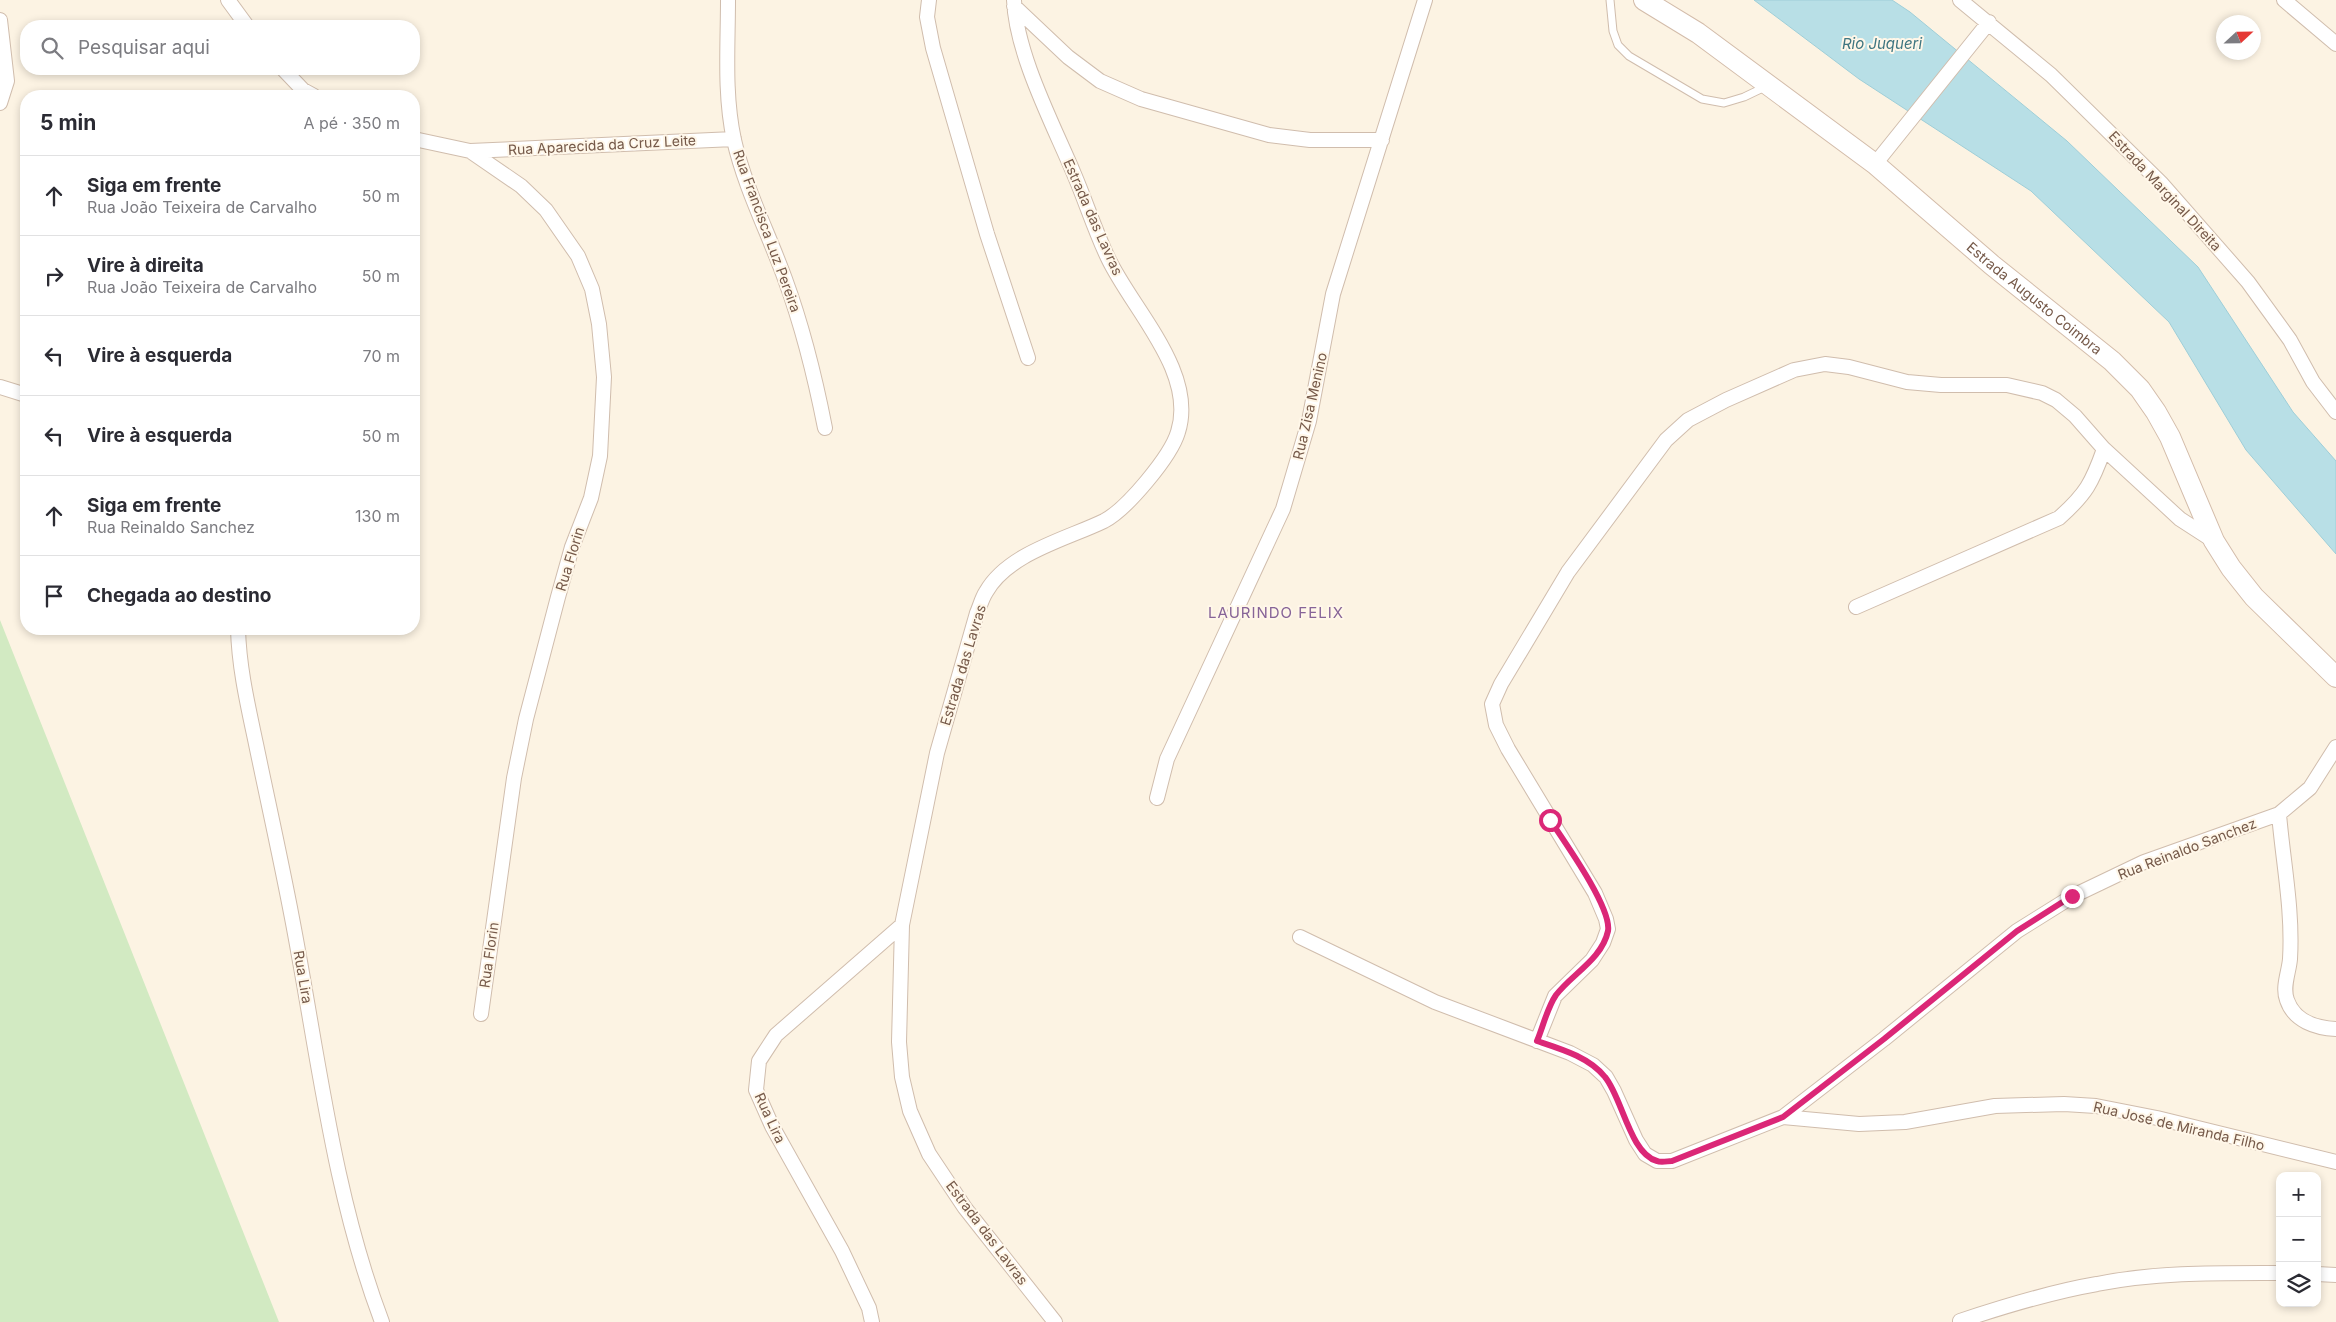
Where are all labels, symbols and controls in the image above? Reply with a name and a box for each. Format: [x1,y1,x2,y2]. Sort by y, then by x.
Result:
north arrow [2216,15,2261,60]
search box [20,20,420,75]
icon: search [38,34,66,62]
water label: Rio Juqueri [1842,34,1922,53]
text: Pesquisar aqui [78,36,210,59]
text: 5 min [40,110,96,135]
text: A pé · 350 m [304,113,400,133]
street label: Estrada Marginal Direita [2105,127,2225,254]
street label: Rua Aparecida da Cruz Leite [508,131,696,158]
street label: Rua Francisca Luz Pereira [730,147,805,314]
street label: Estrada das Lavras [1060,156,1127,278]
text: Siga em frente [87,174,221,197]
icon: ahead [40,182,68,210]
text: 50 m [362,186,400,206]
text: Rua João Teixeira de Carvalho [87,197,317,217]
street label: Estrada Augusto Coimbra [1964,238,2106,358]
text: Vire à direita [87,254,204,277]
icon: right [40,262,68,290]
text: 50 m [362,266,400,286]
text: Rua João Teixeira de Carvalho [87,277,317,297]
icon: left [40,342,68,370]
text: Vire à esquerda [87,344,232,367]
text: 70 m [363,346,400,366]
street label: Rua Zisa Menino [1289,351,1330,461]
icon: left [40,422,68,450]
text: Vire à esquerda [87,424,232,447]
text: 50 m [362,426,400,446]
text: Siga em frente [87,494,221,517]
icon: ahead [40,502,68,530]
text: 130 m [355,506,400,526]
text: Rua Reinaldo Sanchez [87,517,255,537]
street label: Rua Florin [552,525,587,593]
icon: arrive [40,582,68,610]
text: Chegada ao destino [87,584,271,607]
street label: Estrada das Lavras [936,602,989,727]
district label: LAURINDO FELIX [1208,603,1344,622]
route start [1539,809,1562,832]
street label: Rua Reinaldo Sanchez [2115,814,2258,883]
route end [2061,885,2084,908]
street label: Rua Florin [475,921,502,989]
street label: Rua Lira [290,949,317,1005]
street label: Rua Lira [751,1090,789,1146]
street label: Rua José de Miranda Filho [2092,1098,2266,1153]
map controls [2276,1172,2321,1307]
button: + [2276,1172,2321,1217]
street label: Estrada das Lavras [943,1177,1032,1288]
button: − [2276,1217,2321,1262]
button: layers [2276,1262,2321,1307]

